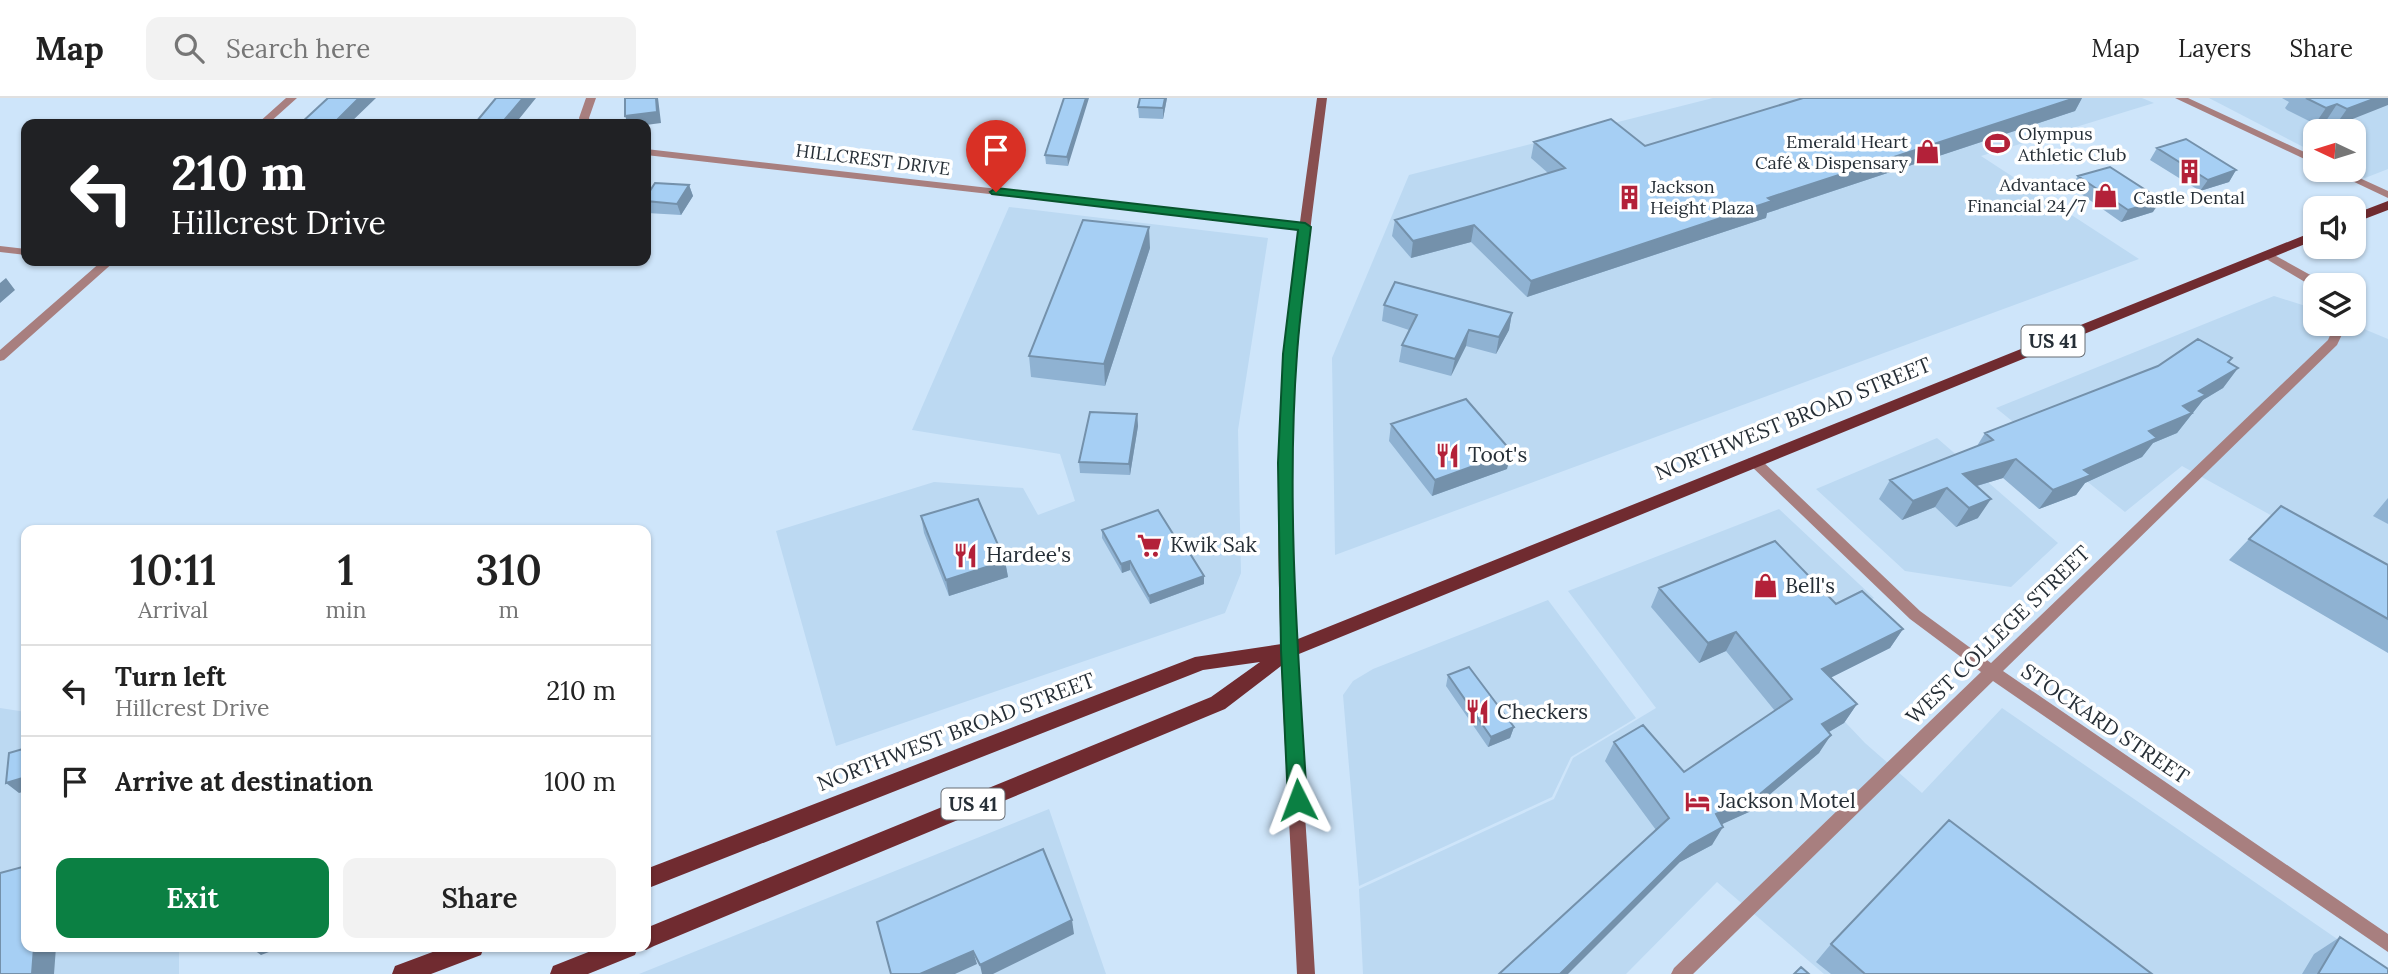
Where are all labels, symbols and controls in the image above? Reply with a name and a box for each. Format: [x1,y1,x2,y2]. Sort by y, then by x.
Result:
search box [146,17,636,80]
text: Map [35,27,104,69]
icon: search [170,29,208,67]
text: Search here [226,32,370,65]
text: Map [2091,33,2140,64]
text: Layers [2178,33,2251,64]
text: Share [2289,33,2353,64]
north arrow [2303,119,2366,182]
map controls [2303,119,2366,336]
pin [966,120,1026,192]
place label: Olympus Athletic Club [2017,122,2126,166]
place label: Emerald Heart Café & Dispensary [1755,130,1908,174]
sports icon: Olympus Athletic Club [1984,130,2012,158]
icon: arrive [977,131,1015,169]
shop icon: Emerald Heart Café & Dispensary [1914,138,1942,166]
street label: HILLCREST DRIVE [794,139,952,180]
text: 210 m [171,141,306,203]
icon: left [56,147,147,238]
building icon: Castle Dental [2175,157,2203,185]
place label: Advantace Financial 24/7 [1967,173,2086,217]
place label: Jackson Height Plaza [1649,175,1755,219]
shop icon: Advantace Financial 24/7 [2092,181,2120,209]
building icon: Jackson Height Plaza [1616,183,1644,211]
place label: Castle Dental [2133,186,2245,209]
button: sound [2303,196,2366,259]
text: Hillcrest Drive [171,202,386,243]
button: layers [2303,273,2366,336]
road number: US 41 [2022,326,2084,356]
street label: NORTHWEST BROAD STREET [1651,351,1935,486]
restaurant icon: Toot's [1434,441,1462,469]
place label: Toot's [1468,441,1527,468]
supermarket icon: Kwik Sak [1136,531,1164,559]
place label: Kwik Sak [1170,531,1258,558]
street label: WEST COLLEGE STREET [1900,539,2096,730]
restaurant icon: Hardee's [952,541,980,569]
place label: Hardee's [986,541,1071,568]
text: 10:11 [130,543,216,597]
text: 1 [338,543,354,597]
text: 310 [476,543,542,597]
shop icon: Bell's [1751,572,1779,600]
place label: Bell's [1785,572,1835,599]
text: Arrival [138,595,208,624]
text: min [325,595,366,624]
text: m [498,595,519,624]
street label: STOCKARD STREET [2016,657,2194,790]
text: Turn left [115,660,226,693]
street label: NORTHWEST BROAD STREET [813,666,1098,797]
icon: left [56,672,94,710]
text: 210 m [546,674,616,707]
text: Hillcrest Drive [115,693,269,722]
restaurant icon: Checkers [1463,698,1491,726]
place label: Checkers [1497,698,1588,725]
icon: arrive [56,763,94,801]
position arrow [1261,763,1335,837]
text: Arrive at destination [115,765,373,798]
text: 100 m [544,765,616,798]
hotel icon: Jackson Motel [1684,787,1712,815]
place label: Jackson Motel [1717,787,1856,814]
road number: US 41 [942,789,1004,820]
button: Exit [56,858,329,938]
button: Share [343,858,616,938]

